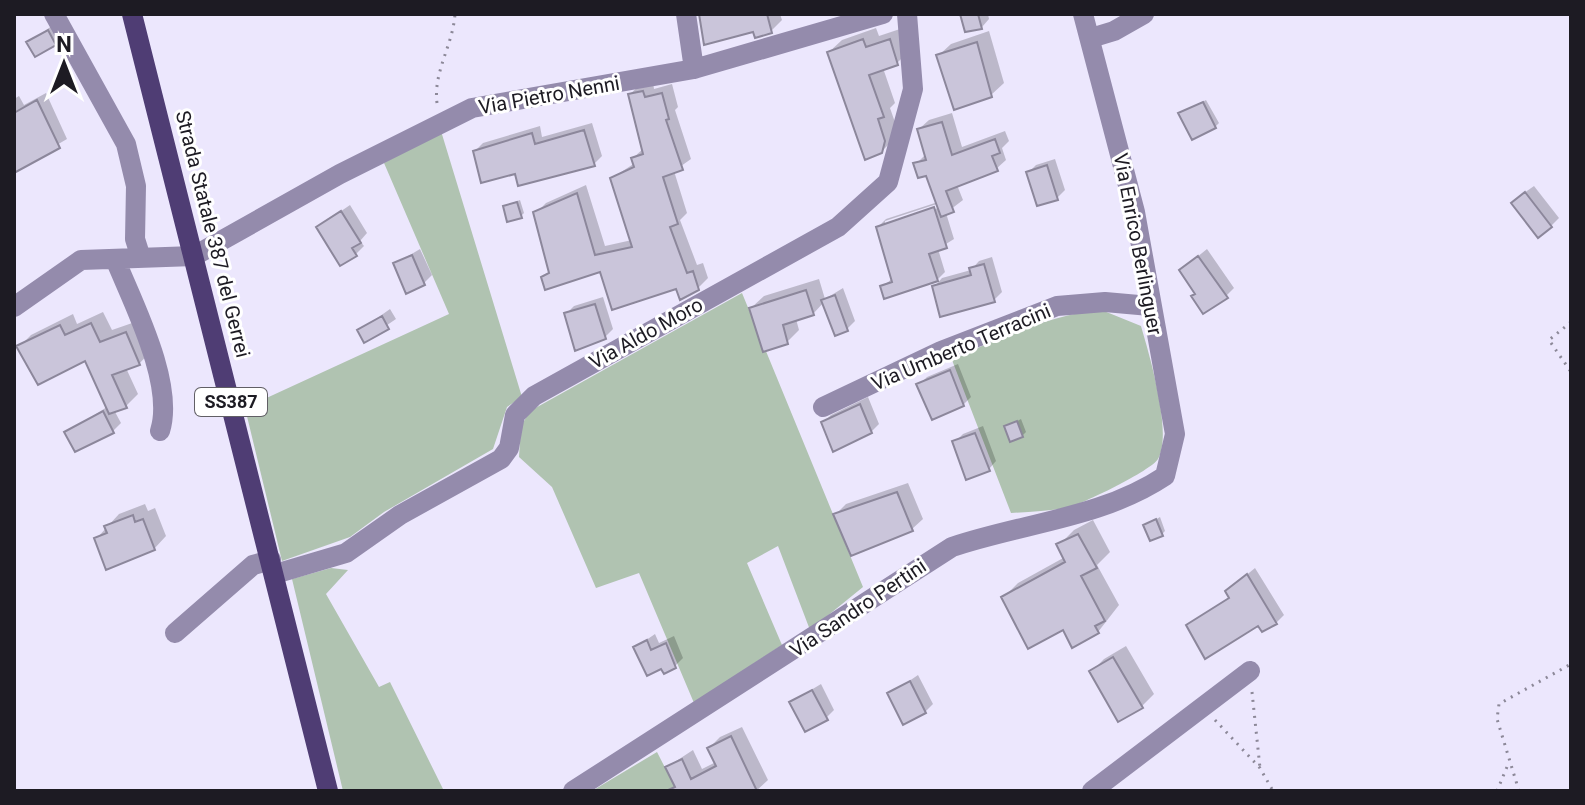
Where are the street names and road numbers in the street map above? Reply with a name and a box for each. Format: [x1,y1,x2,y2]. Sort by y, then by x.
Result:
street label: Via Pietro Nenni [477,71,621,119]
street label: Strada Statale 387 del Gerrei [171,108,255,360]
street label: Via Enrico Berlinguer [1109,151,1167,337]
street label: Via Aldo Moro [585,292,707,374]
street label: Via Umberto Terracini [868,298,1054,396]
road number: SS387 [195,388,267,416]
street label: Via Sandro Pertini [785,554,931,662]

